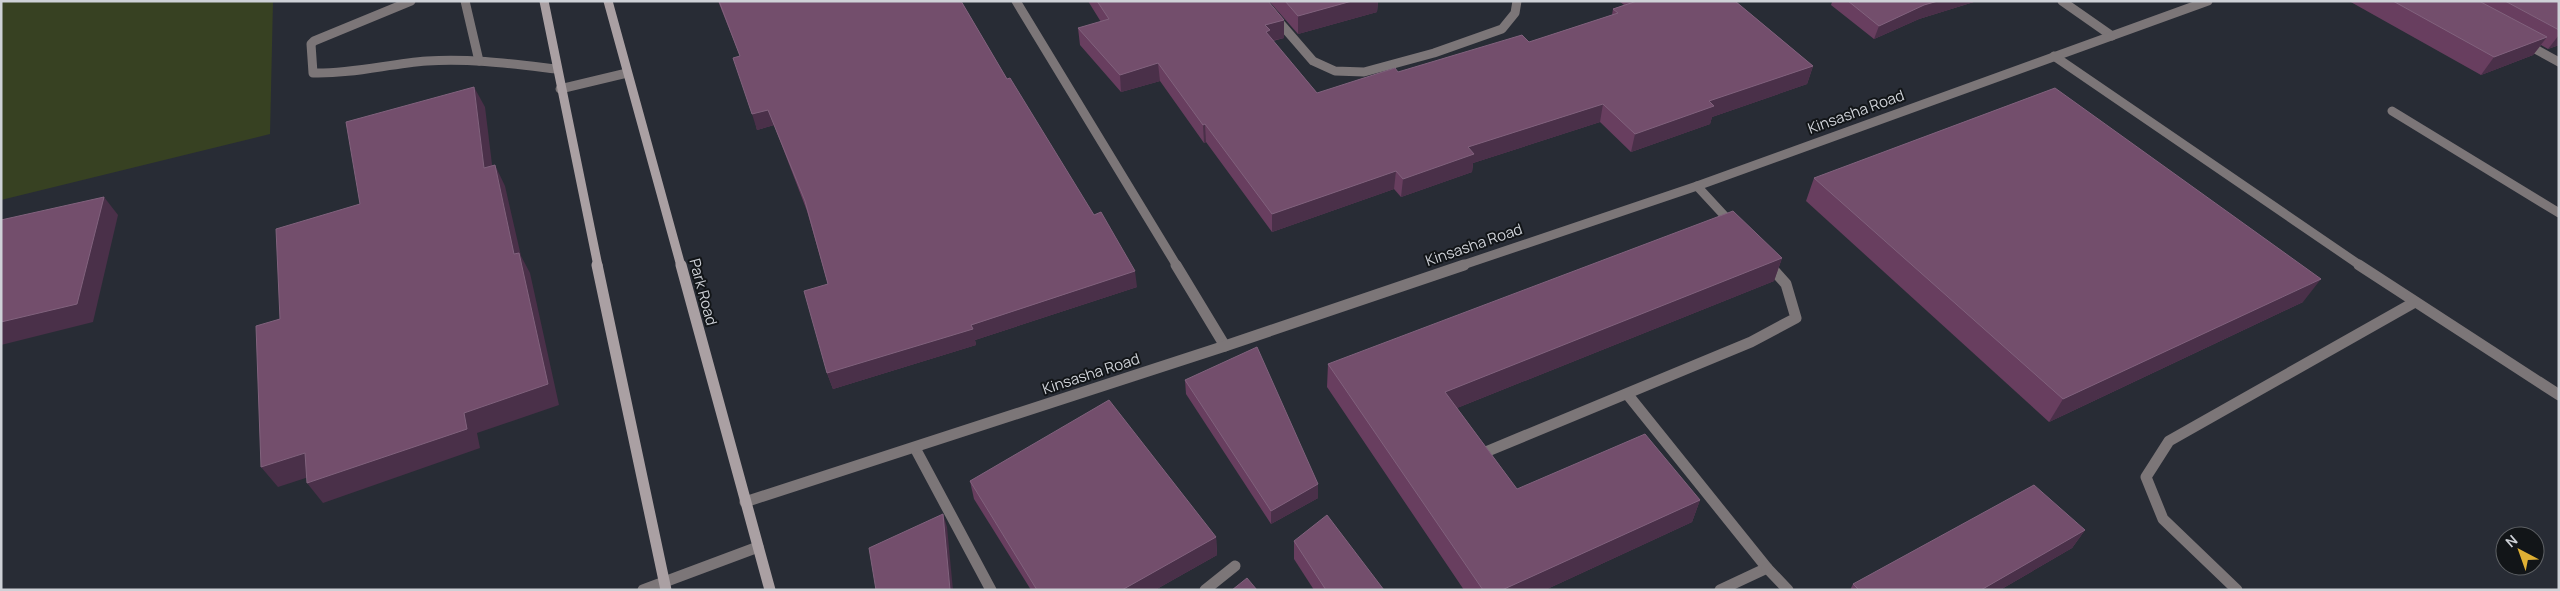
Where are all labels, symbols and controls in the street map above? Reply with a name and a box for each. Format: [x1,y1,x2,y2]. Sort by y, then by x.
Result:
street label: Kinsasha Road [1805,84,1907,139]
street label: Kinsasha Road [1423,218,1525,271]
street label: Park Road [684,256,722,328]
street label: Kinsasha Road [1039,348,1142,399]
north arrow [2495,526,2545,576]
text: N [2501,530,2521,551]

